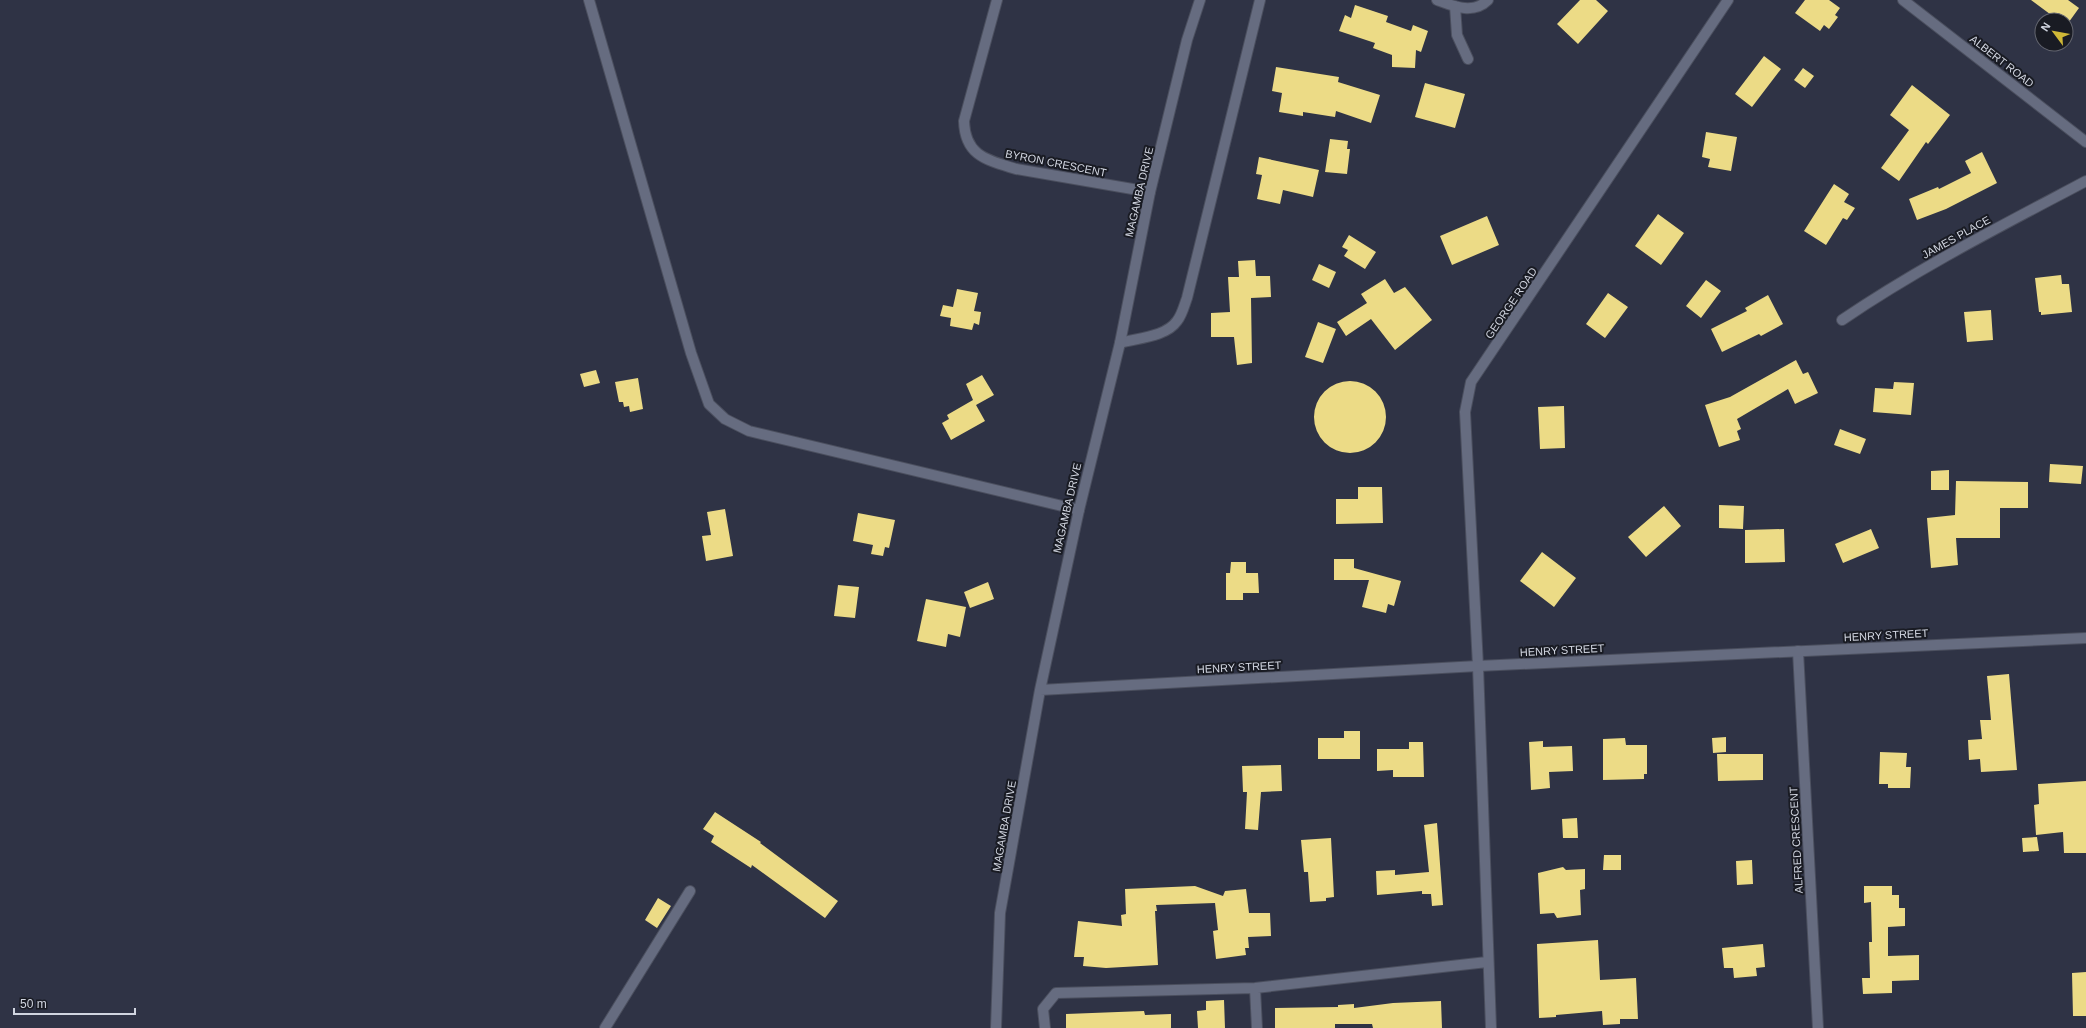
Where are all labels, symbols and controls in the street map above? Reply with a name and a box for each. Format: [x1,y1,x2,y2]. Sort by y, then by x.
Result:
north arrow [2034,12,2074,52]
text: N [2038,20,2053,33]
street label: ALBERT ROAD [1968,32,2036,90]
street label: MAGAMBA DRIVE [1123,146,1155,238]
street label: BYRON CRESCENT [1004,147,1108,179]
street label: JAMES PLACE [1920,213,1992,261]
street label: GEORGE ROAD [1483,265,1539,341]
street label: MAGAMBA DRIVE [1051,462,1083,554]
street label: HENRY STREET [1843,627,1929,643]
street label: HENRY STREET [1519,642,1605,658]
street label: HENRY STREET [1196,659,1282,675]
street label: MAGAMBA DRIVE [990,780,1018,872]
street label: ALFRED CRESCENT [1787,786,1805,894]
scale bar [14,990,135,1016]
text: 50 m [20,997,47,1011]

